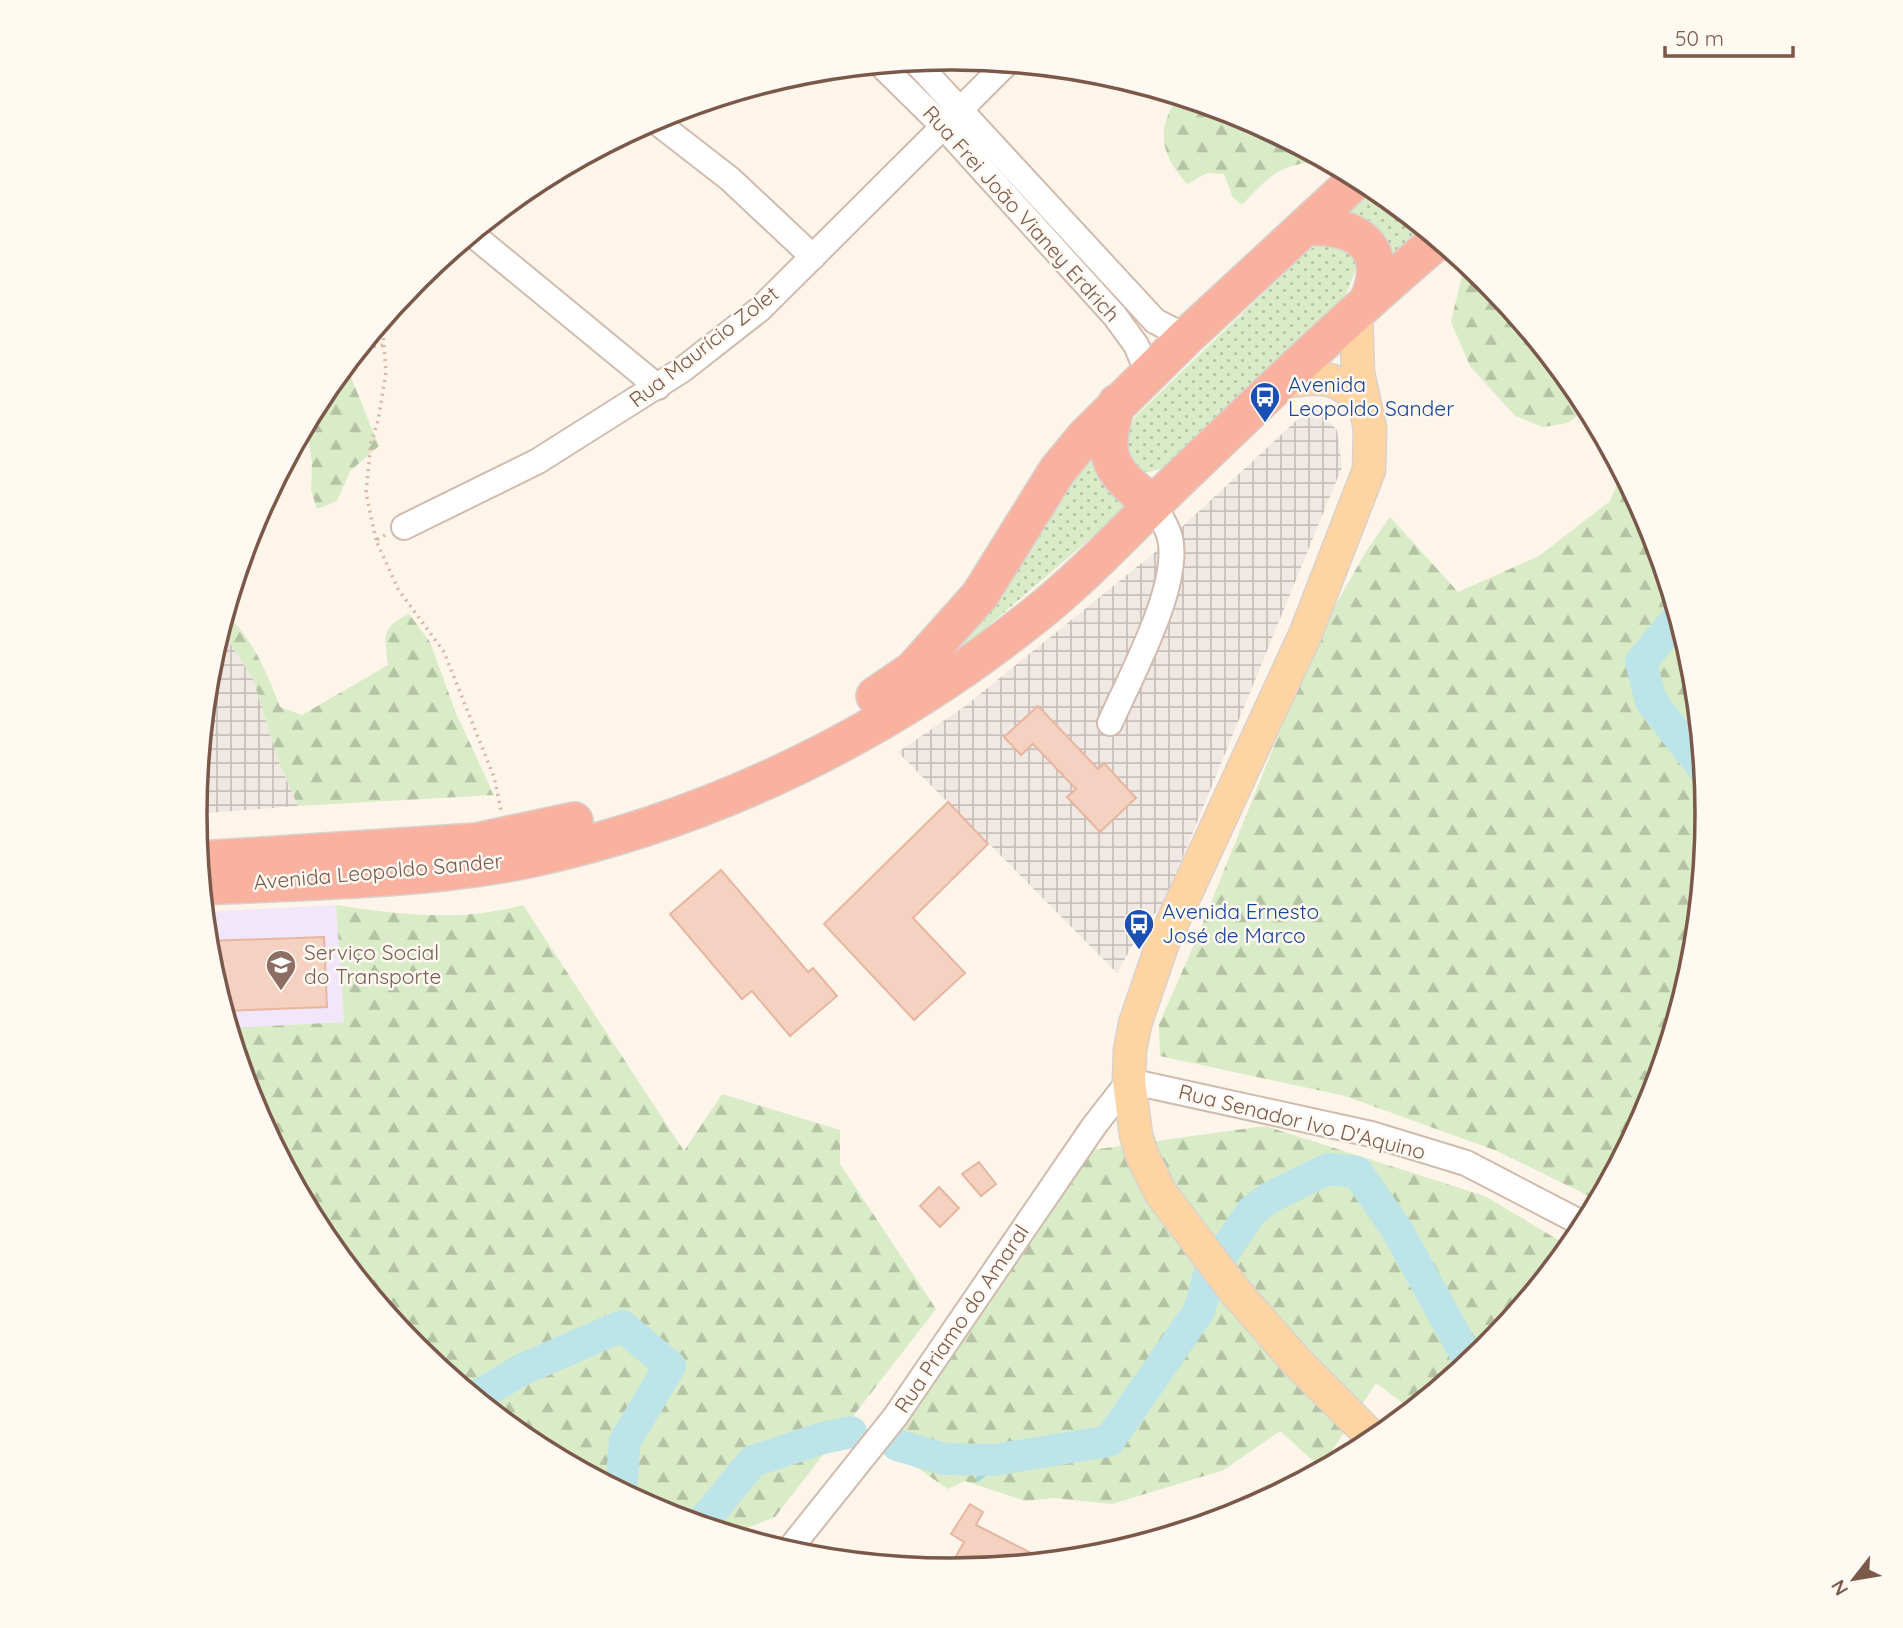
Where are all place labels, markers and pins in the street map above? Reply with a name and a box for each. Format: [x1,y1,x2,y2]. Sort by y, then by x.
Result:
place label: Avenida Leopoldo Sander [1288,371,1454,421]
bus stop icon: Avenida Leopoldo Sander [1248,380,1282,424]
place label: Avenida Ernesto José de Marco [1162,898,1319,948]
bus stop icon: Avenida Ernesto José de Marco [1122,907,1156,951]
place label: Serviço Social do Transporte [304,939,442,989]
school or university icon: Serviço Social do Transporte [264,948,298,992]

